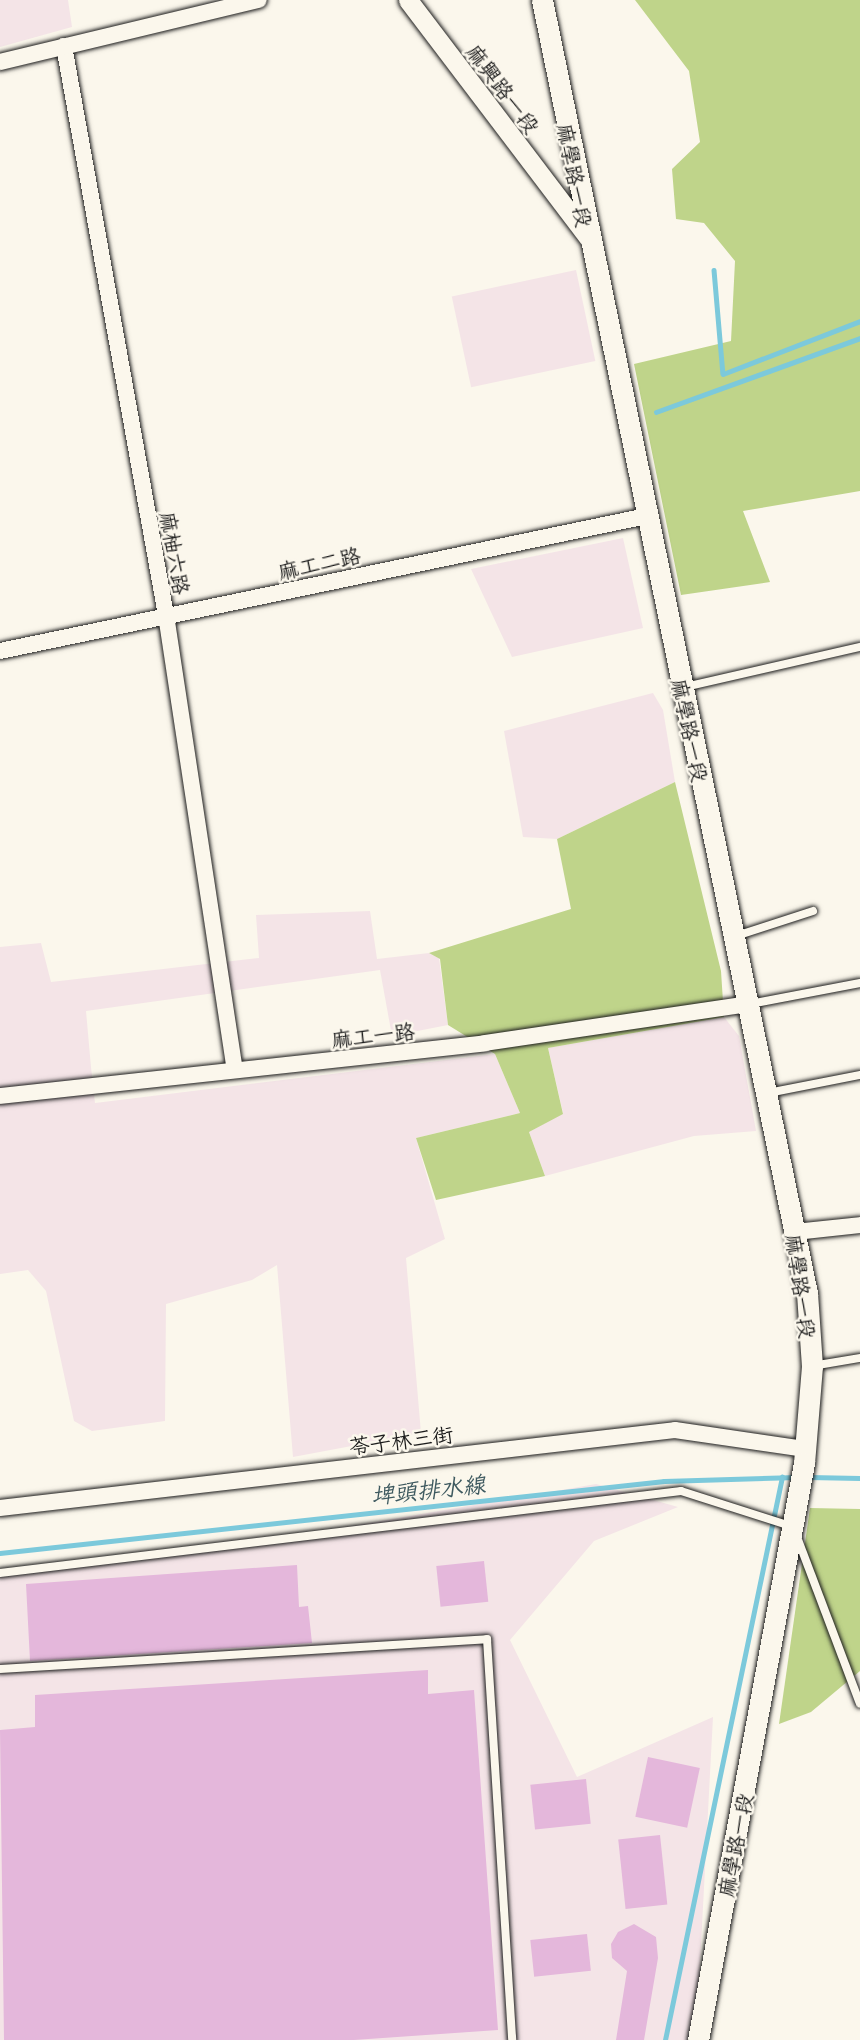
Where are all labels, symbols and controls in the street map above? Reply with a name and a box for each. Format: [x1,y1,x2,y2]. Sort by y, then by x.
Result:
street label: 麻興路一段 [462,38,546,138]
street label: 麻學路一段 [554,121,598,229]
street label: 麻柚六路 [156,509,196,597]
street label: 麻工二路 [275,541,363,583]
street label: 麻學路一段 [668,676,714,784]
street label: 麻工一路 [330,1017,416,1051]
street label: 麻學路一段 [782,1232,822,1340]
street label: 苓子林三街 [347,1420,455,1458]
water label: 埤頭排水線 [369,1469,487,1509]
street label: 麻學路一段 [712,1791,756,1899]

